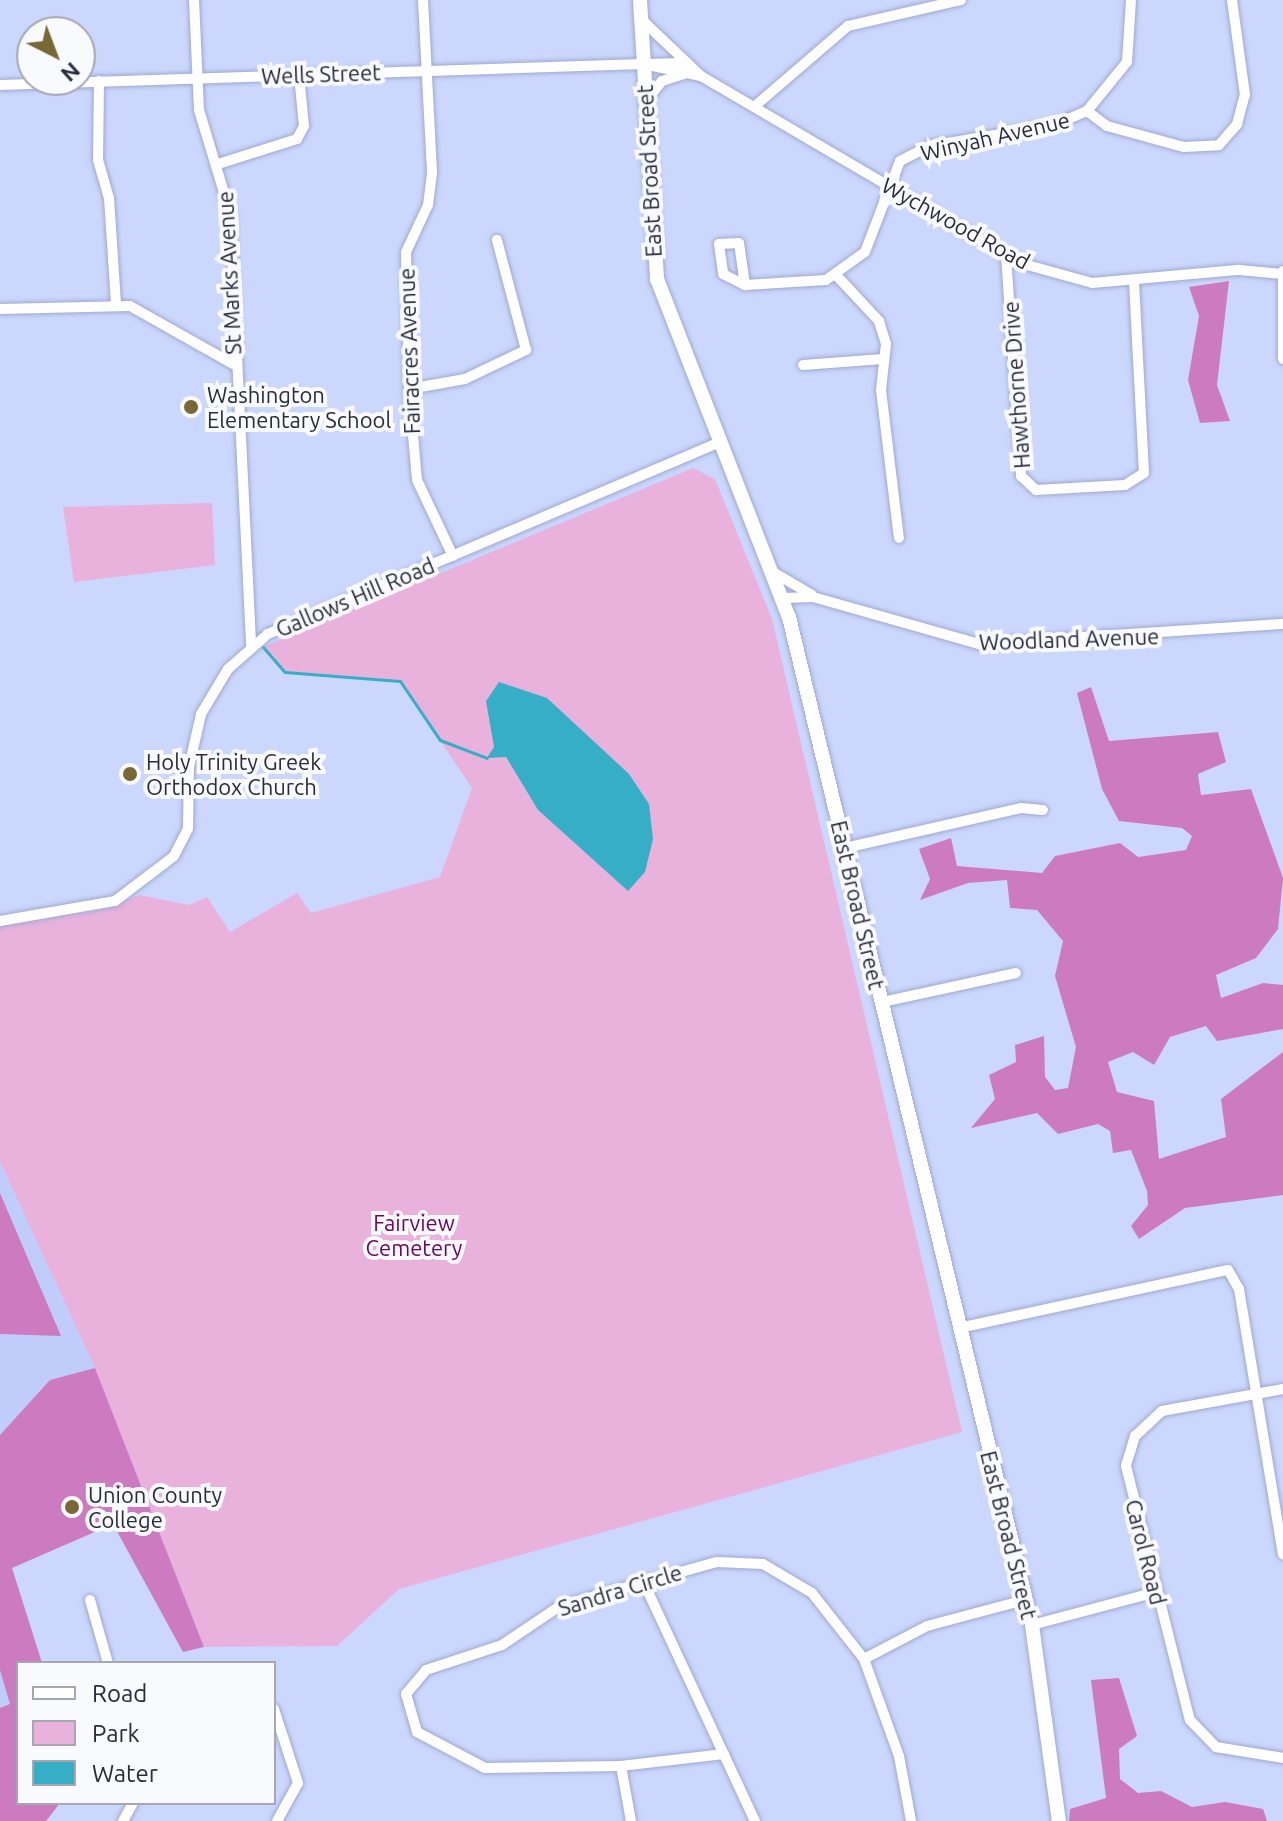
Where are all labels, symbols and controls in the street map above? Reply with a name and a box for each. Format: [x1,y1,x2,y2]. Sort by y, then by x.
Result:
north arrow [16,16,96,96]
text: N [57,58,86,87]
street label: Wells Street [261,59,381,89]
street label: East Broad Street [631,84,667,258]
street label: Winyah Avenue [918,106,1072,166]
street label: Wychwood Road [877,171,1035,275]
street label: St Marks Avenue [212,191,246,355]
street label: Fairacres Avenue [393,267,425,435]
street label: Hawthorne Drive [997,300,1035,470]
place label: Washington Elementary School [207,381,391,432]
marker: Washington Elementary School [182,398,200,416]
street label: Gallows Hill Road [272,552,438,642]
street label: Woodland Avenue [978,623,1160,655]
place label: Holy Trinity Greek Orthodox Church [146,748,321,800]
marker: Holy Trinity Greek Orthodox Church [121,765,139,783]
street label: East Broad Street [826,818,890,992]
park label: Fairview Cemetery [366,1209,462,1260]
street label: East Broad Street [975,1448,1043,1622]
place label: Union County College [88,1481,222,1532]
street label: Carol Road [1120,1497,1172,1607]
marker: Union County College [63,1498,81,1516]
street label: Sandra Circle [555,1559,685,1621]
legend [16,1661,276,1805]
text: Road [92,1680,147,1707]
text: Park [92,1720,140,1747]
text: Water [92,1760,158,1787]

